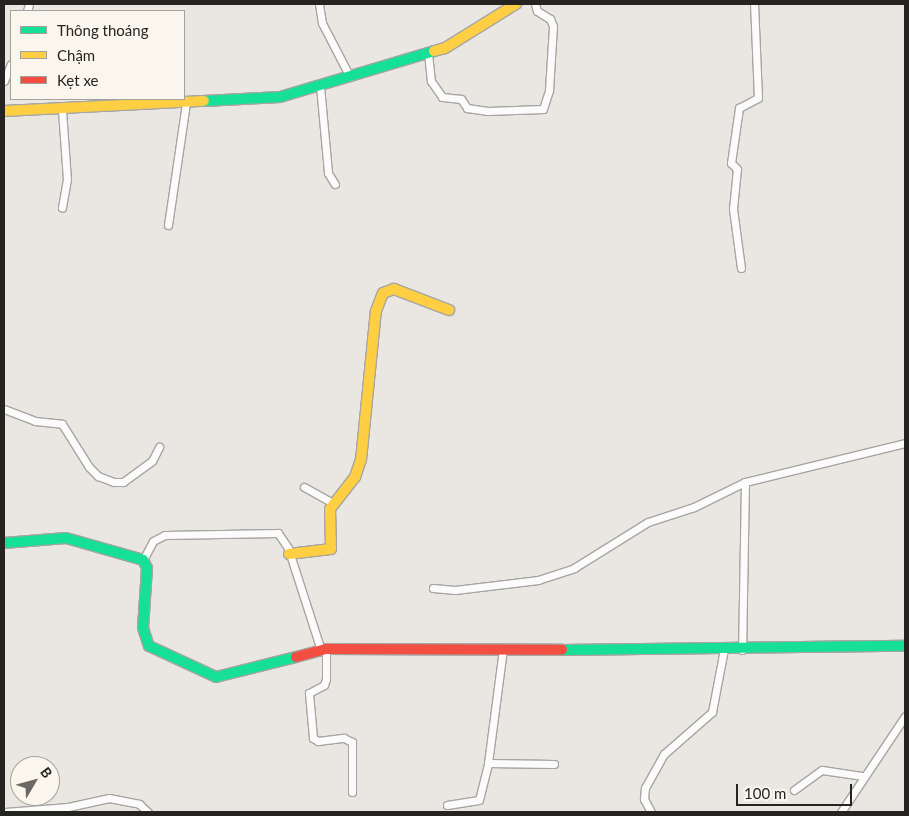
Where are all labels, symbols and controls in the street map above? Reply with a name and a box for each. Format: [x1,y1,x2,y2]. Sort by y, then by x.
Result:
legend [10,10,185,100]
text: Thông thoáng [57,21,149,39]
text: Chậm [57,46,95,64]
text: Kẹt xe [57,71,99,89]
north arrow [10,756,60,806]
text: B [37,763,56,781]
scale bar [739,774,855,806]
text: 100 m [744,784,786,802]

